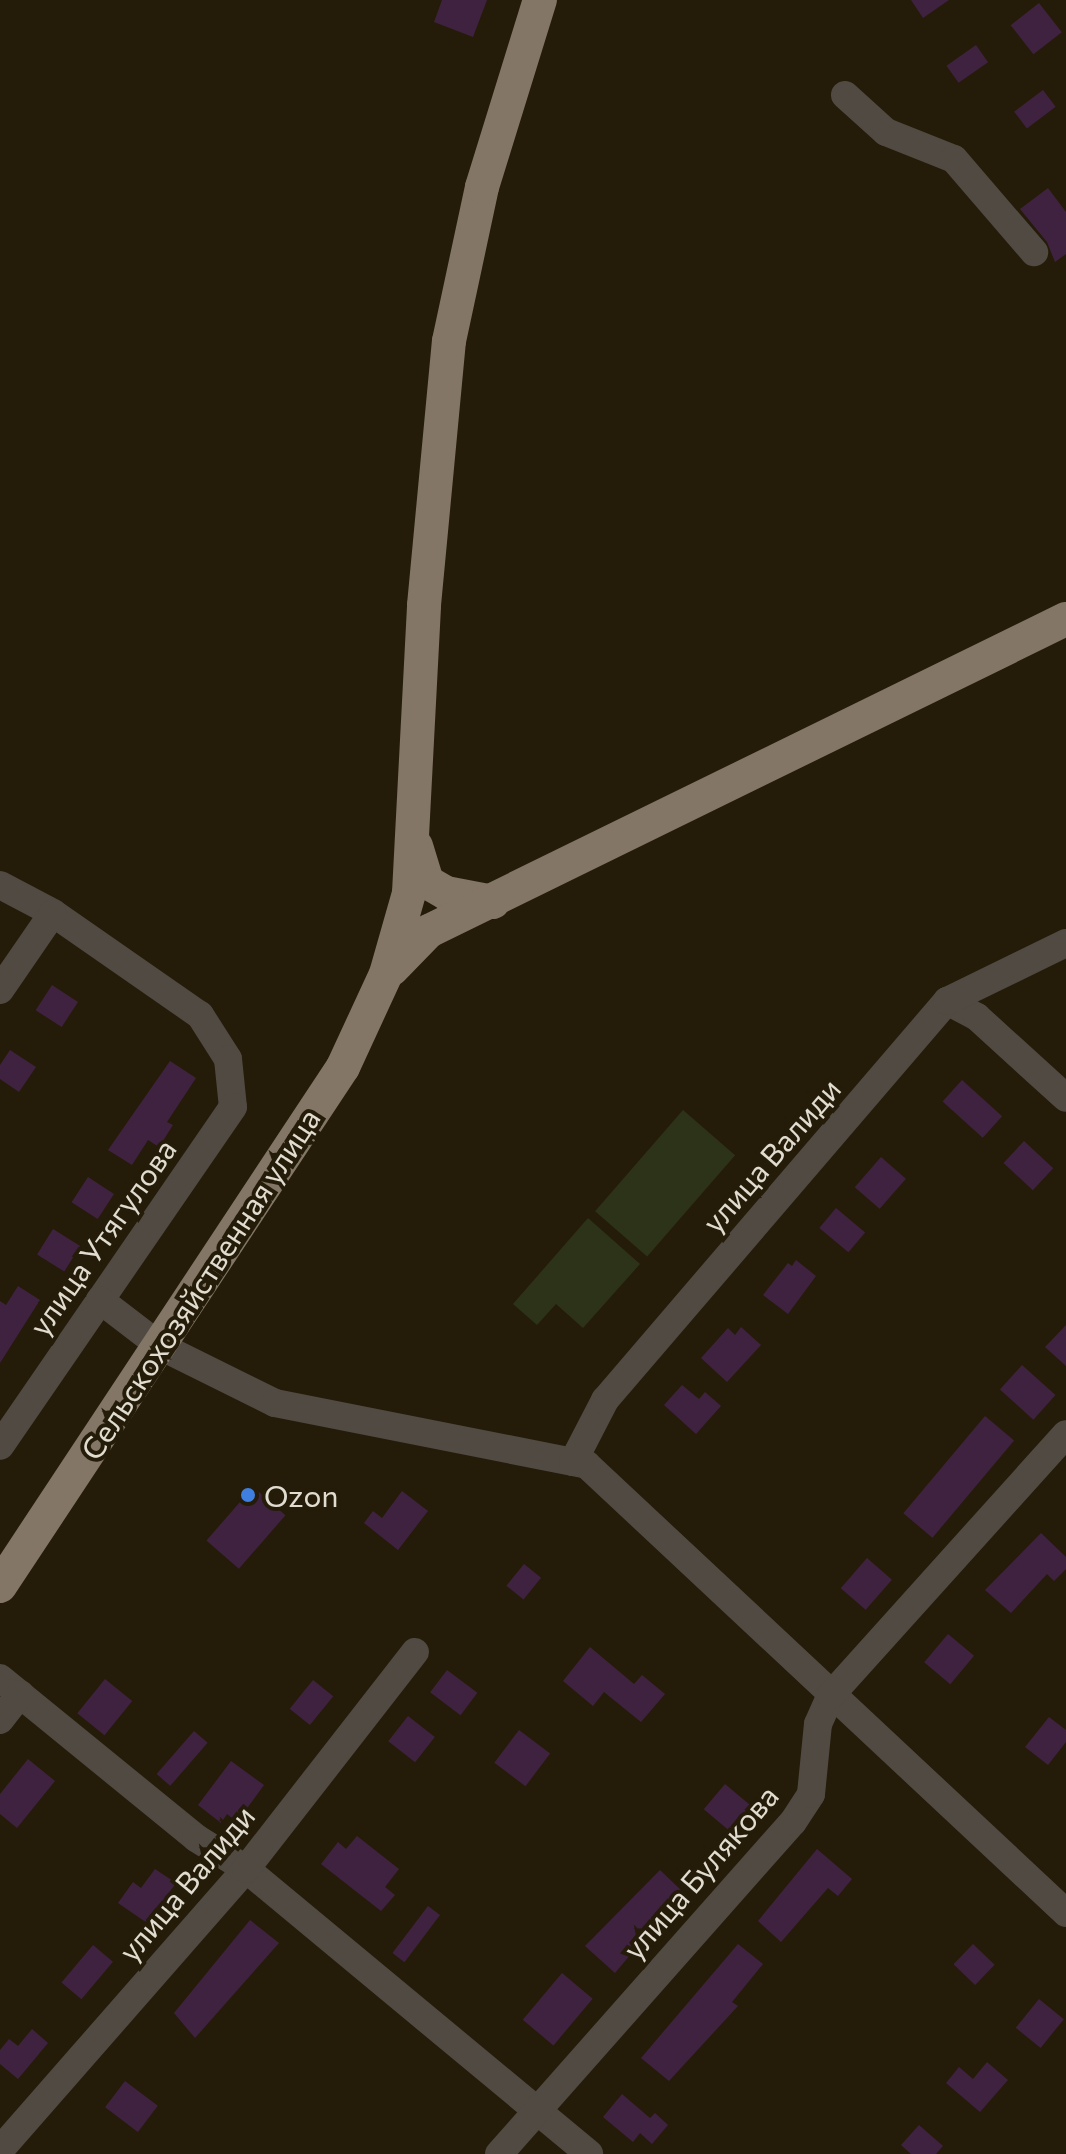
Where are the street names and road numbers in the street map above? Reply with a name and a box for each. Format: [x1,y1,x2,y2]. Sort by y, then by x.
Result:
street label: улица Валиди [694,1071,848,1239]
street label: Сельскохозяйственная улица [73,1102,327,1466]
street label: улица Утягулова [21,1132,183,1342]
street label: улица Булякова [615,1778,785,1966]
street label: улица Валиди [110,1798,262,1968]

